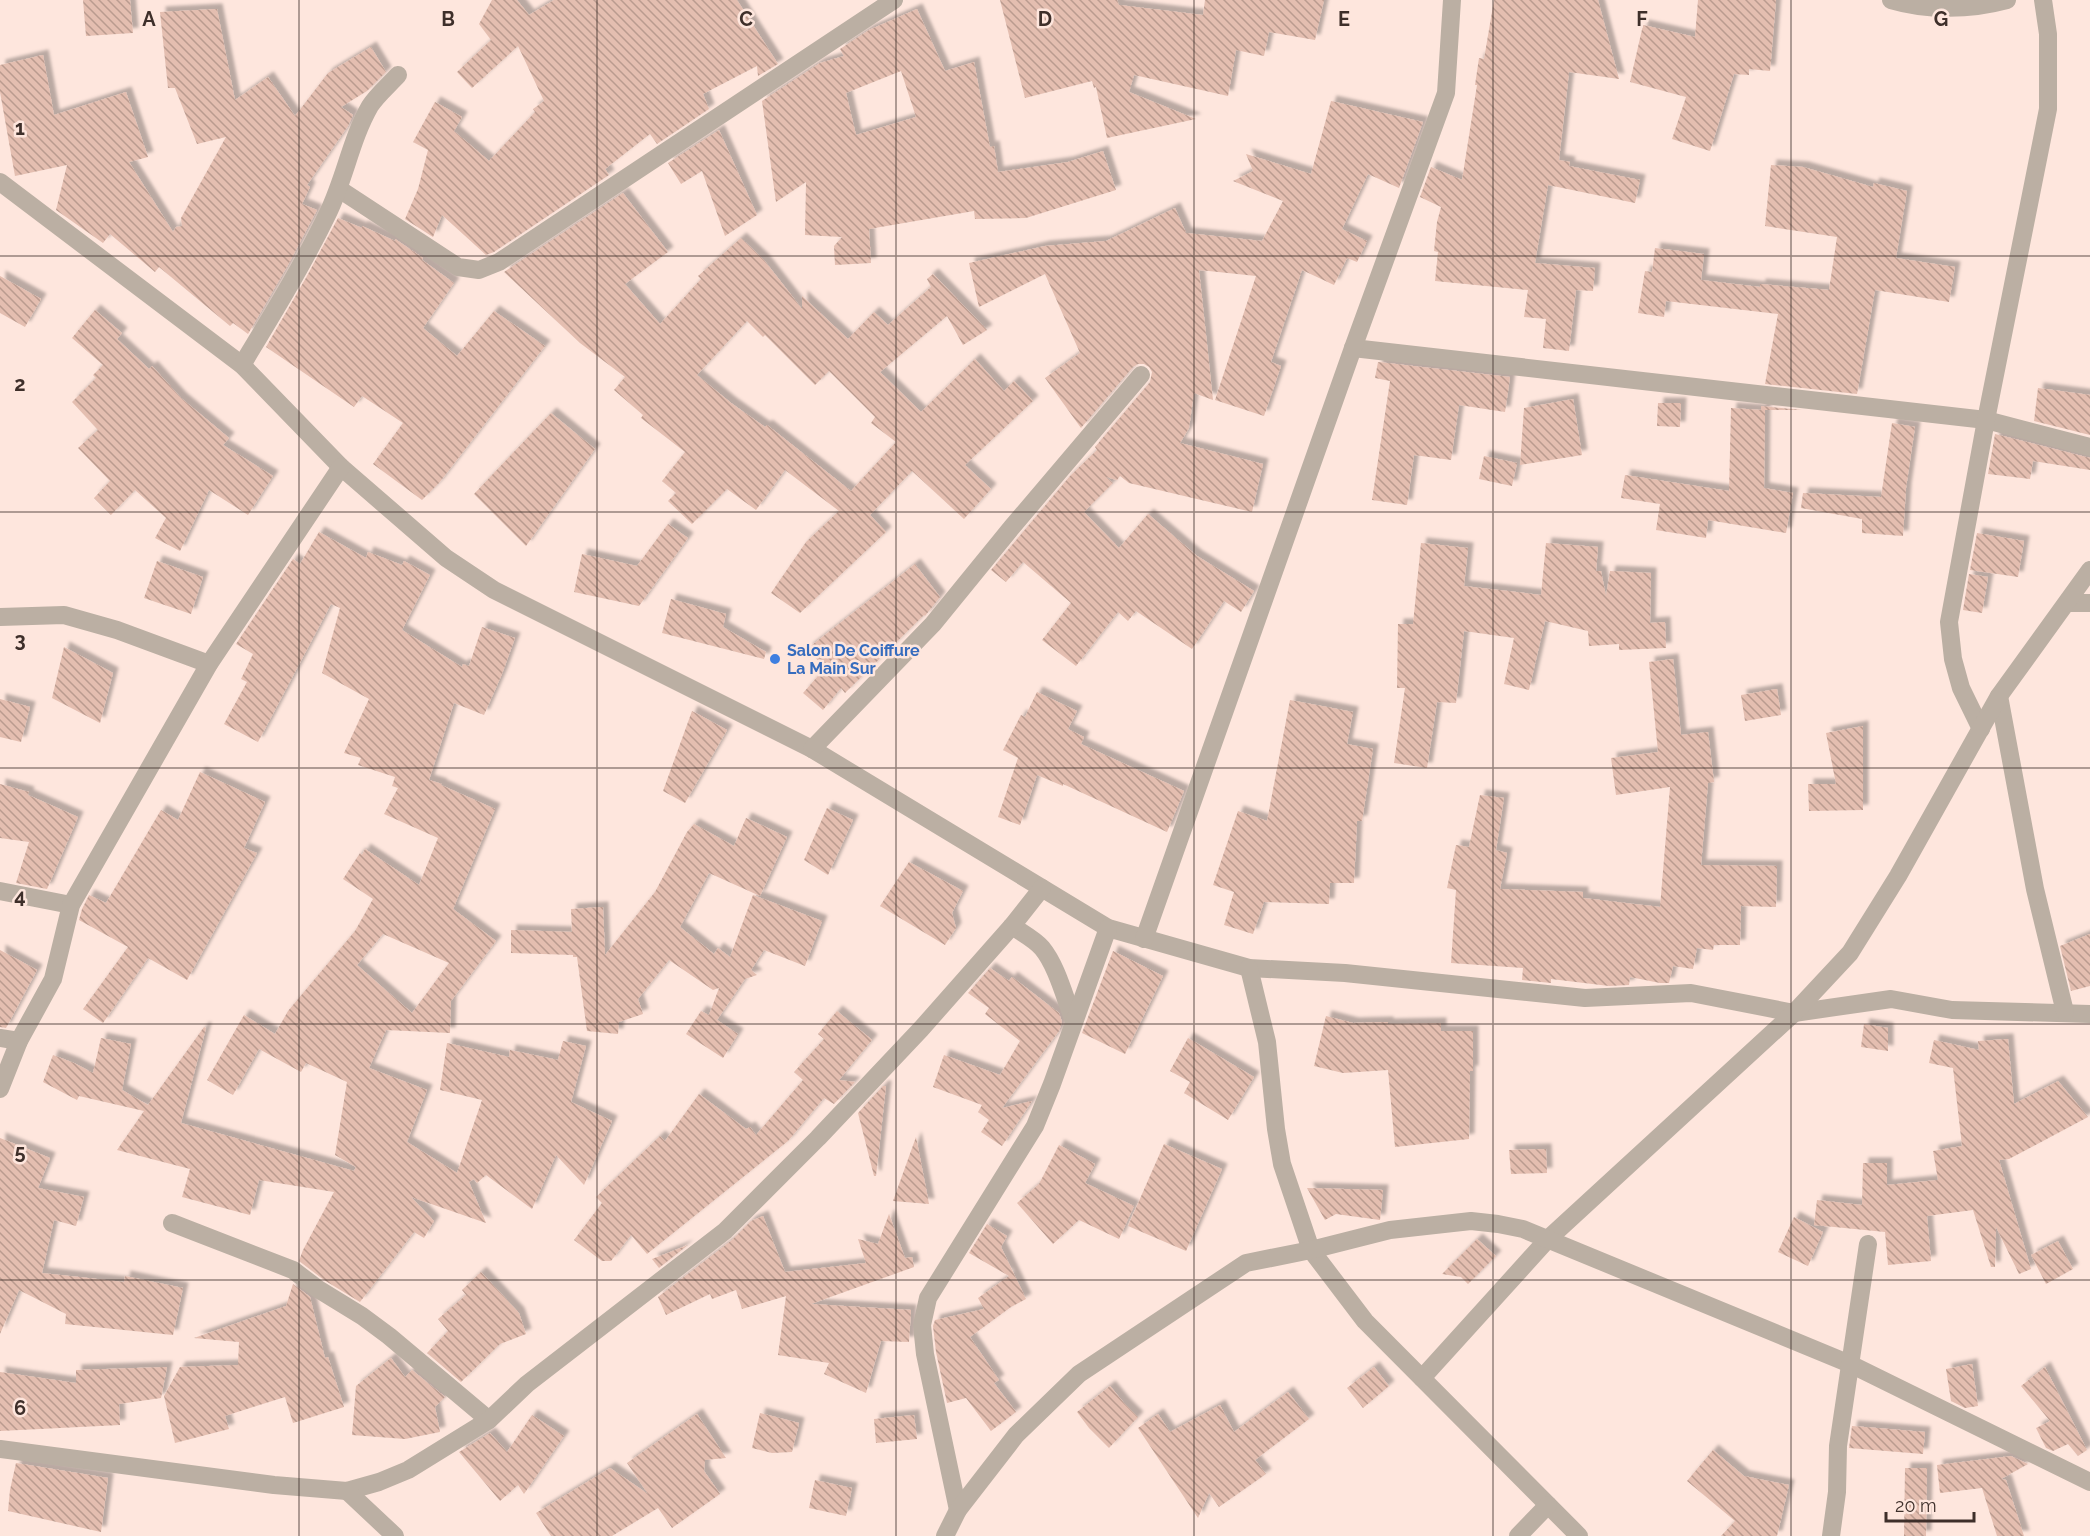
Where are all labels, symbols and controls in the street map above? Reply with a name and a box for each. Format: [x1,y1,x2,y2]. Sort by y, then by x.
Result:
text: A [142,7,156,31]
text: B [441,7,455,31]
text: C [739,7,753,31]
text: D [1038,7,1052,31]
text: E [1338,7,1350,31]
text: F [1636,7,1648,31]
text: G [1934,7,1948,31]
text: 1 [15,116,25,140]
text: 2 [14,372,26,396]
text: 3 [14,628,26,652]
place label: Salon De Coiffure La Main Sur [787,641,920,678]
marker: Salon De Coiffure La Main Sur [768,652,782,666]
text: 4 [14,884,26,908]
text: 5 [14,1140,26,1164]
text: 6 [14,1396,26,1420]
scale bar [1886,1485,1974,1523]
text: 20 m [1895,1495,1937,1516]

